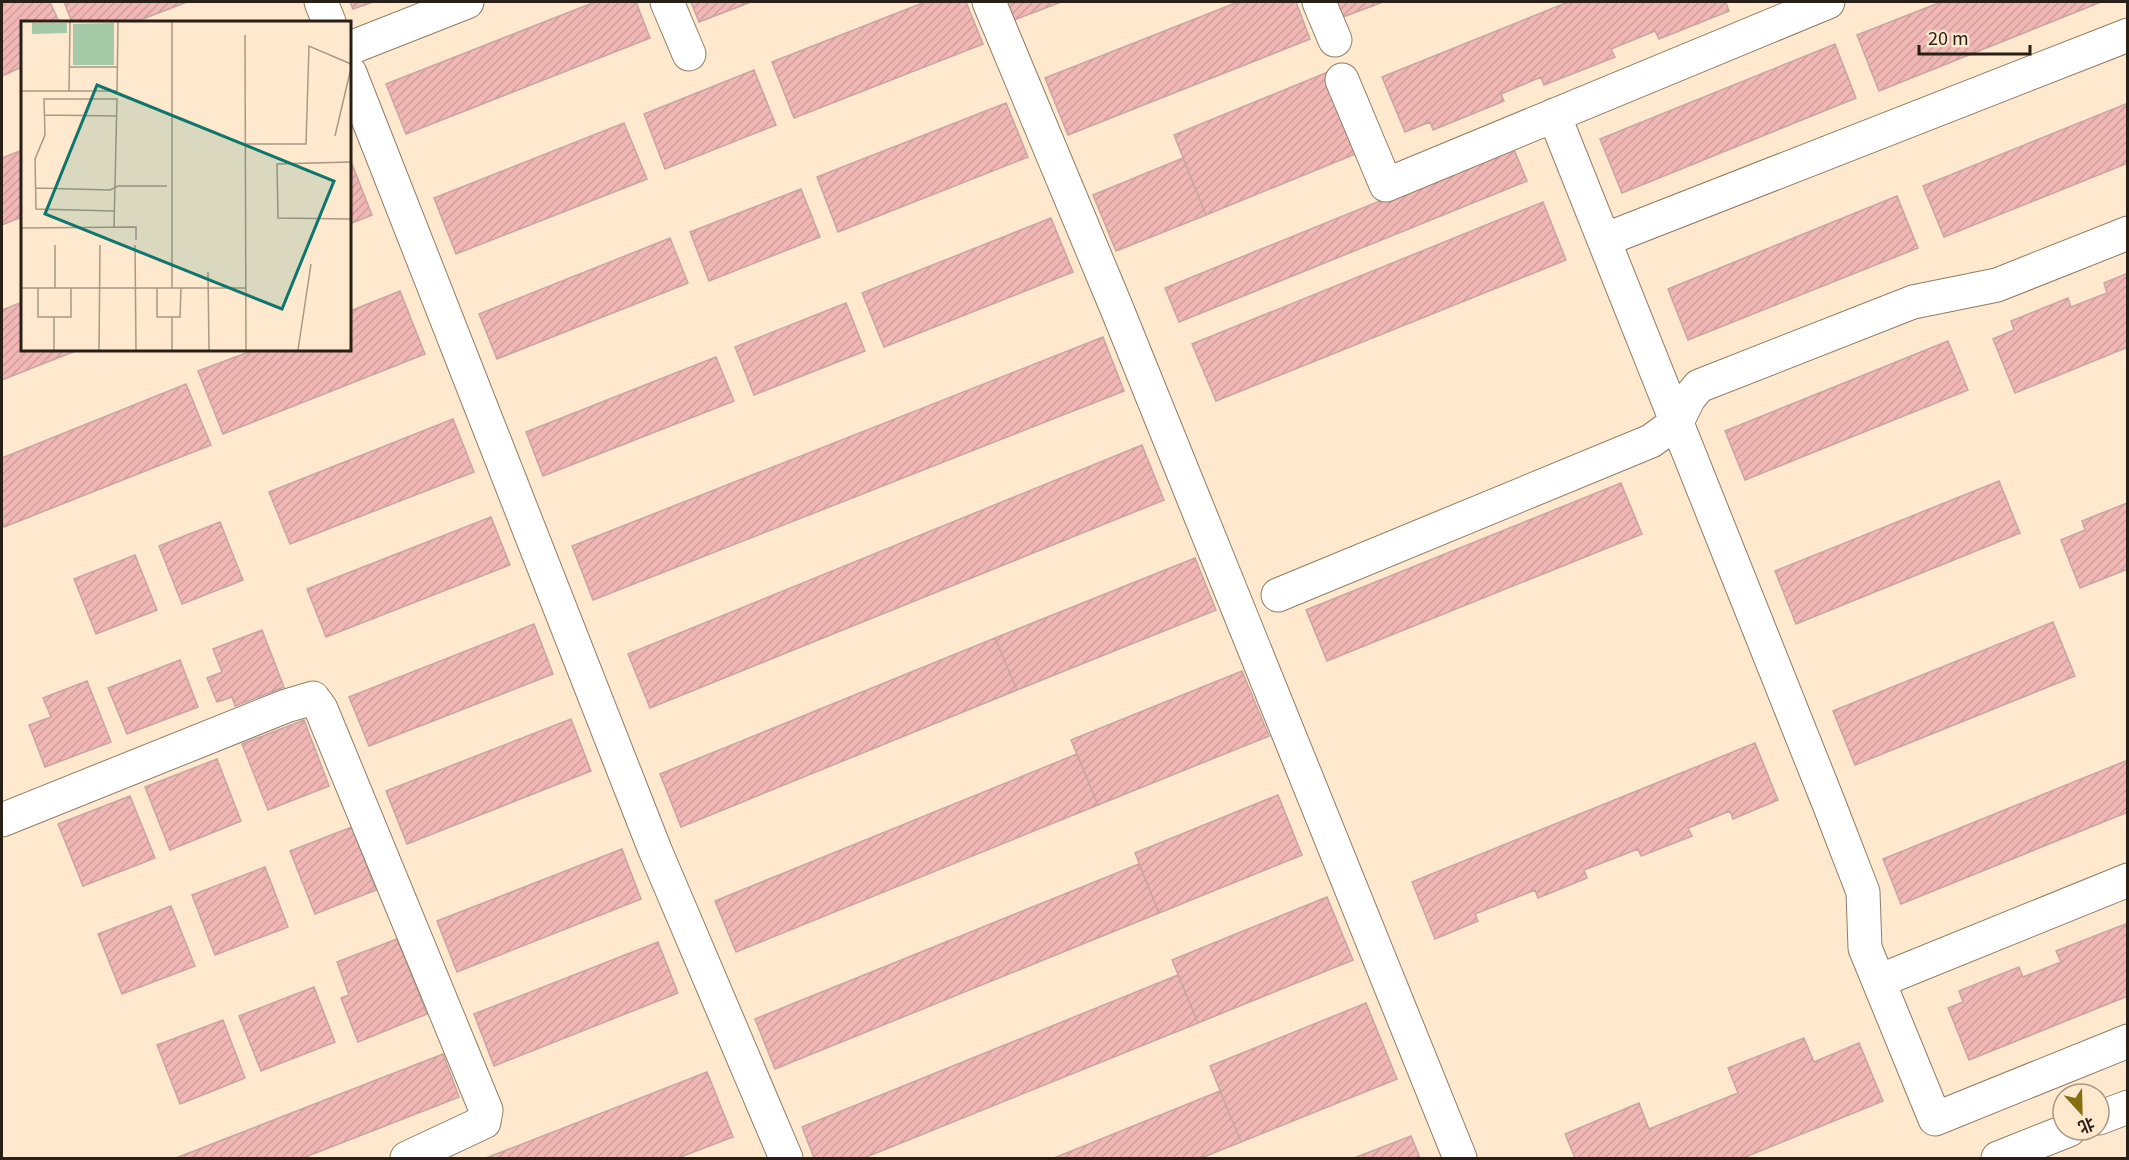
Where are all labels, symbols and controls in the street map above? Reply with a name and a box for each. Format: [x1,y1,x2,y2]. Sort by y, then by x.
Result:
scale bar [1919,18,2030,56]
inset map [21,21,351,351]
text: 20 m [1928,24,1969,50]
north arrow [2051,1082,2111,1142]
text: 北 [2075,1113,2099,1141]

